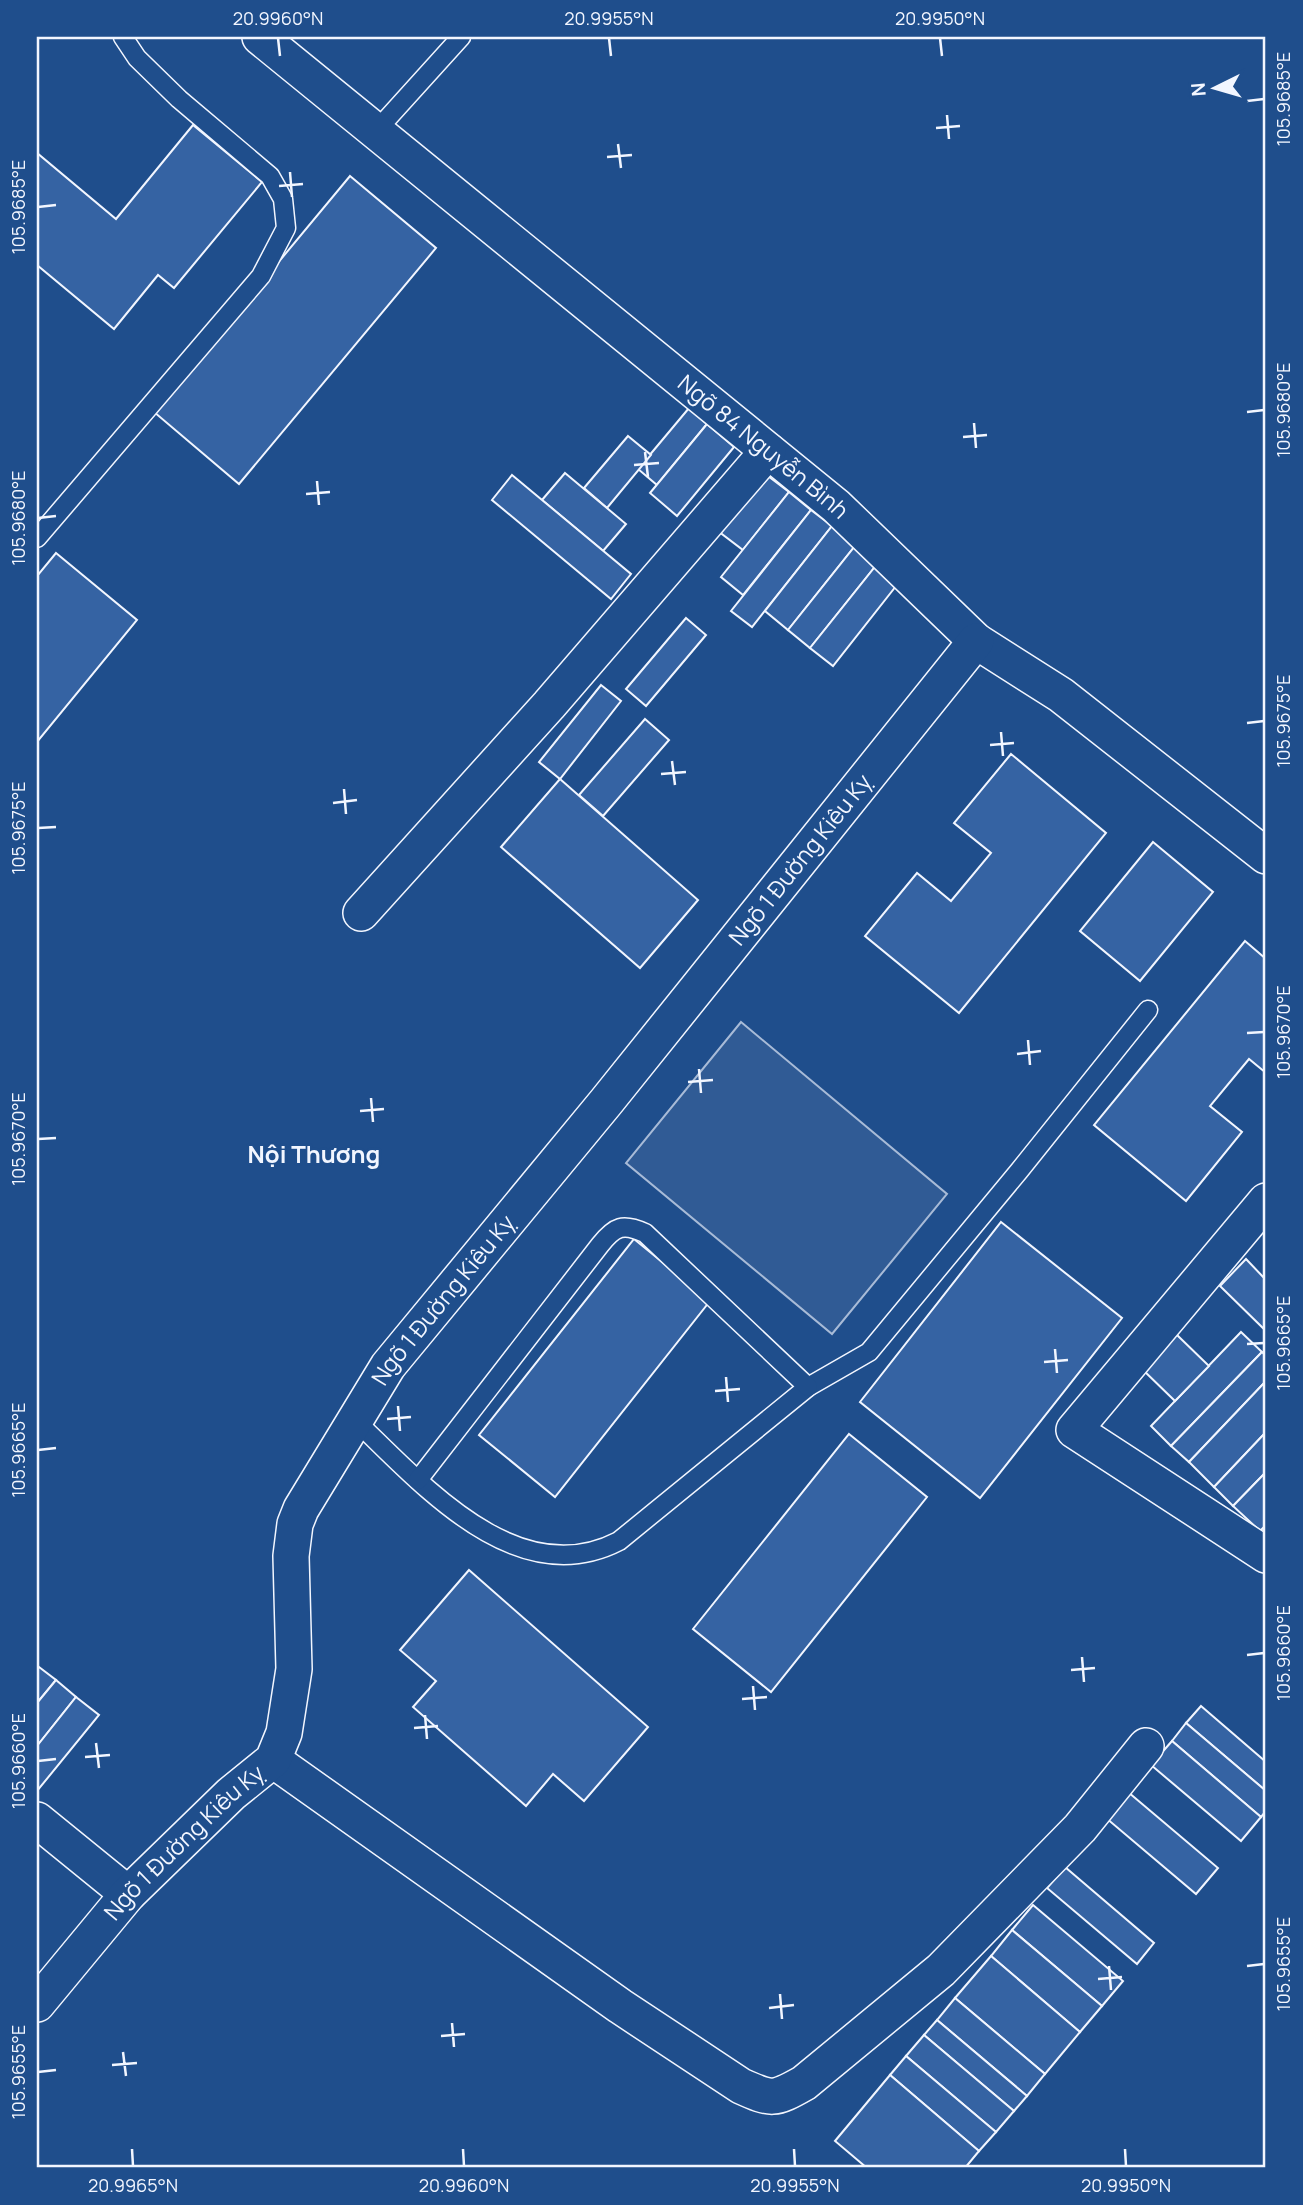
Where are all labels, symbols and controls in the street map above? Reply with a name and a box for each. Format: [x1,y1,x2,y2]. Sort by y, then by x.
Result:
text: 20.9960°N [233,6,323,30]
text: 20.9955°N [564,6,654,30]
text: 20.9950°N [895,6,985,30]
north arrow [1180,52,1250,122]
text: 105.9685°E [1271,52,1295,146]
text: N [1185,82,1212,97]
text: 105.9685°E [6,160,30,254]
text: 105.9680°E [1271,362,1295,458]
street label: Ngõ 84 Nguyễn Bình [672,367,857,525]
text: 105.9680°E [6,470,30,566]
text: 105.9675°E [1271,674,1295,768]
street label: Ngõ 1 Đường Kiêu Kỵ [721,767,878,952]
text: 105.9675°E [6,781,30,875]
text: 105.9670°E [1271,985,1295,1079]
text: 105.9670°E [6,1092,30,1186]
district label: Nội Thương [248,1137,380,1170]
street label: Ngõ 1 Đường Kiêu Kỵ [363,1207,522,1391]
text: 105.9665°E [1271,1295,1295,1391]
text: 105.9665°E [6,1402,30,1498]
text: 105.9660°E [1271,1605,1295,1701]
text: 105.9660°E [6,1713,30,1809]
street label: Ngõ 1 Đường Kiêu Kỵ [96,1757,270,1926]
text: 105.9655°E [1271,1917,1295,2011]
text: 105.9655°E [6,2025,30,2119]
text: 20.9965°N [88,2173,178,2197]
text: 20.9960°N [419,2173,509,2197]
text: 20.9955°N [750,2173,840,2197]
text: 20.9950°N [1081,2173,1171,2197]

